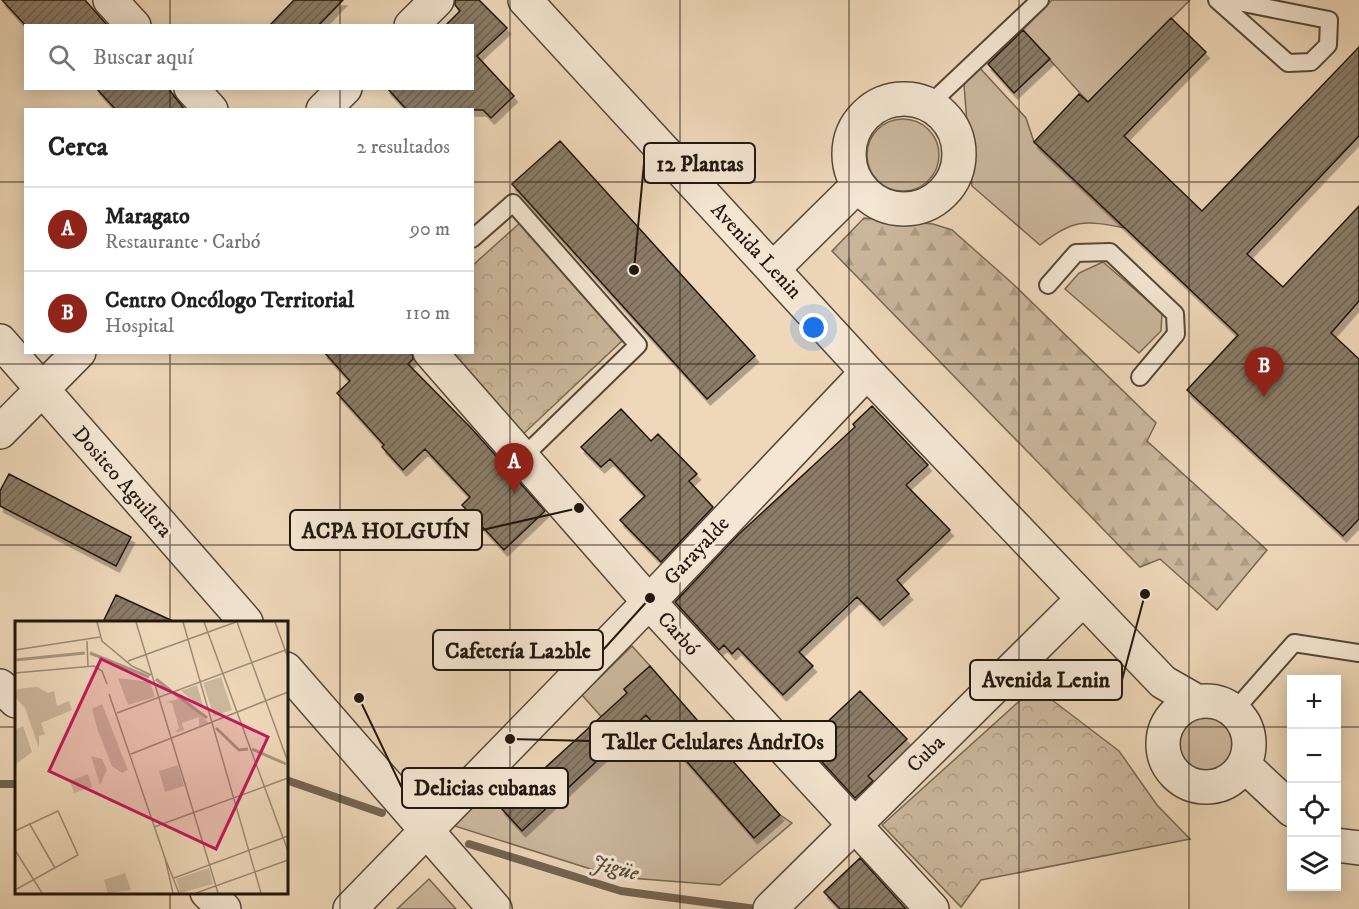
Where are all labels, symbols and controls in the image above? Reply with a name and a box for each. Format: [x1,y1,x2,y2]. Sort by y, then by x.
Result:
search box [24,24,474,90]
icon: search [45,41,78,74]
text: Buscar aquí [93,44,193,71]
text: Cerca [48,131,108,164]
text: 2 resultados [357,135,450,160]
callout: 12 Plantas [644,143,755,183]
text: 12 Plantas [656,151,744,178]
street label: Avenida Lenin [705,197,807,305]
text: Maragato [105,203,190,230]
text: A [61,217,74,242]
text: 90 m [410,217,450,242]
text: Restaurante · Carbó [105,230,260,255]
text: Centro Oncólogo Territorial [105,287,354,314]
text: B [61,301,74,326]
text: 110 m [405,301,450,326]
your location [799,313,828,342]
text: Hospital [105,314,174,339]
pin: B [1244,348,1284,397]
street label: Dositeo Aguilera [67,421,178,543]
pin: A [494,444,534,493]
callout: ACPA HOLGUÍN [290,510,482,550]
street label: Garayalde [659,511,736,591]
text: ACPA HOLGUÍN [301,517,470,545]
street label: Carbó [651,606,705,662]
inset map [15,621,288,894]
callout: Cafetería La2ble [433,630,603,670]
text: Cafetería La2ble [445,638,591,665]
callout: Avenida Lenin [970,660,1122,700]
text: Avenida Lenin [981,667,1111,694]
map controls [1287,675,1341,891]
button: + [1287,675,1341,729]
callout: Taller Celulares AndrIOs [590,721,836,761]
text: Taller Celulares AndrIOs [601,729,824,756]
button: − [1287,729,1341,783]
street label: Cuba [902,730,950,778]
callout: Delicias cubanas [402,768,568,808]
text: Delicias cubanas [414,775,557,802]
button: locate [1287,783,1341,837]
button: layers [1287,837,1341,891]
water label: Jigüe [589,849,642,887]

